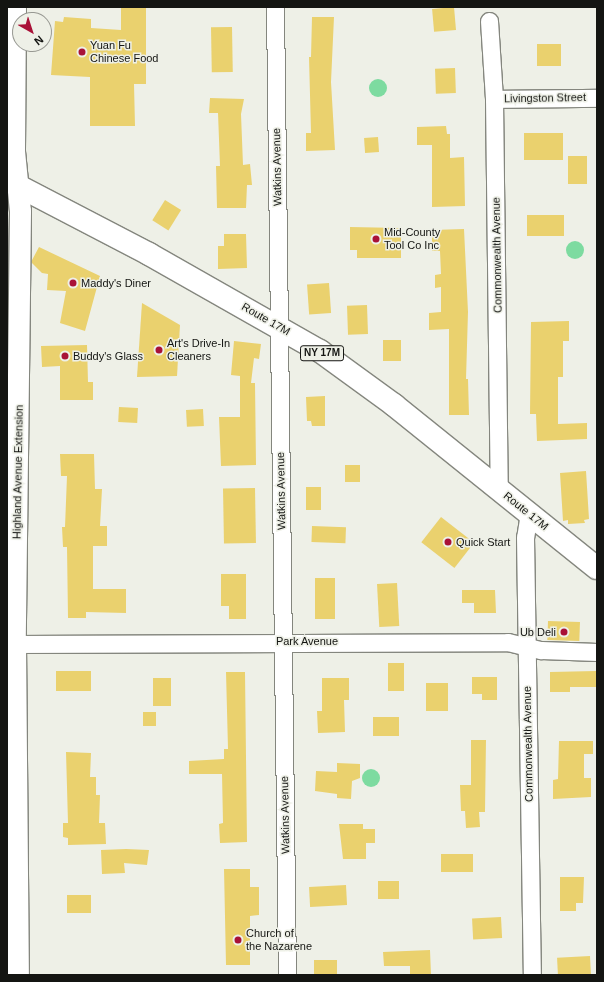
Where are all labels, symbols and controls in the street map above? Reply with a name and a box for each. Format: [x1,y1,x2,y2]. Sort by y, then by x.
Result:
north arrow [12,12,52,52]
text: N [32,33,46,48]
place label: Yuan Fu Chinese Food [90,39,158,65]
marker: Yuan Fu Chinese Food [77,47,87,57]
street label: Livingston Street [504,91,586,105]
street label: Watkins Avenue [270,127,284,207]
street label: Commonwealth Avenue [489,197,505,313]
place label: Mid-County Tool Co Inc [384,226,440,252]
marker: Mid-County Tool Co Inc [371,234,381,244]
place label: Maddy's Diner [81,276,151,290]
marker: Maddy's Diner [68,278,78,288]
street label: Route 17M [239,300,293,338]
place label: Art's Drive-In Cleaners [167,337,230,363]
marker: Art's Drive-In Cleaners [154,345,164,355]
road number: NY 17M [299,345,345,361]
place label: Buddy's Glass [73,349,143,363]
marker: Buddy's Glass [60,351,70,361]
street label: Highland Avenue Extension [10,404,26,540]
street label: Watkins Avenue [274,451,288,531]
street label: Route 17M [501,489,551,533]
place label: Quick Start [456,535,510,549]
marker: Quick Start [443,537,453,547]
place label: Ub Deli [520,625,556,639]
marker: Ub Deli [559,627,569,637]
street label: Park Avenue [276,634,338,648]
street label: Commonwealth Avenue [520,686,536,802]
street label: Watkins Avenue [278,775,292,855]
place label: Church of the Nazarene [246,927,312,953]
marker: Church of the Nazarene [233,935,243,945]

